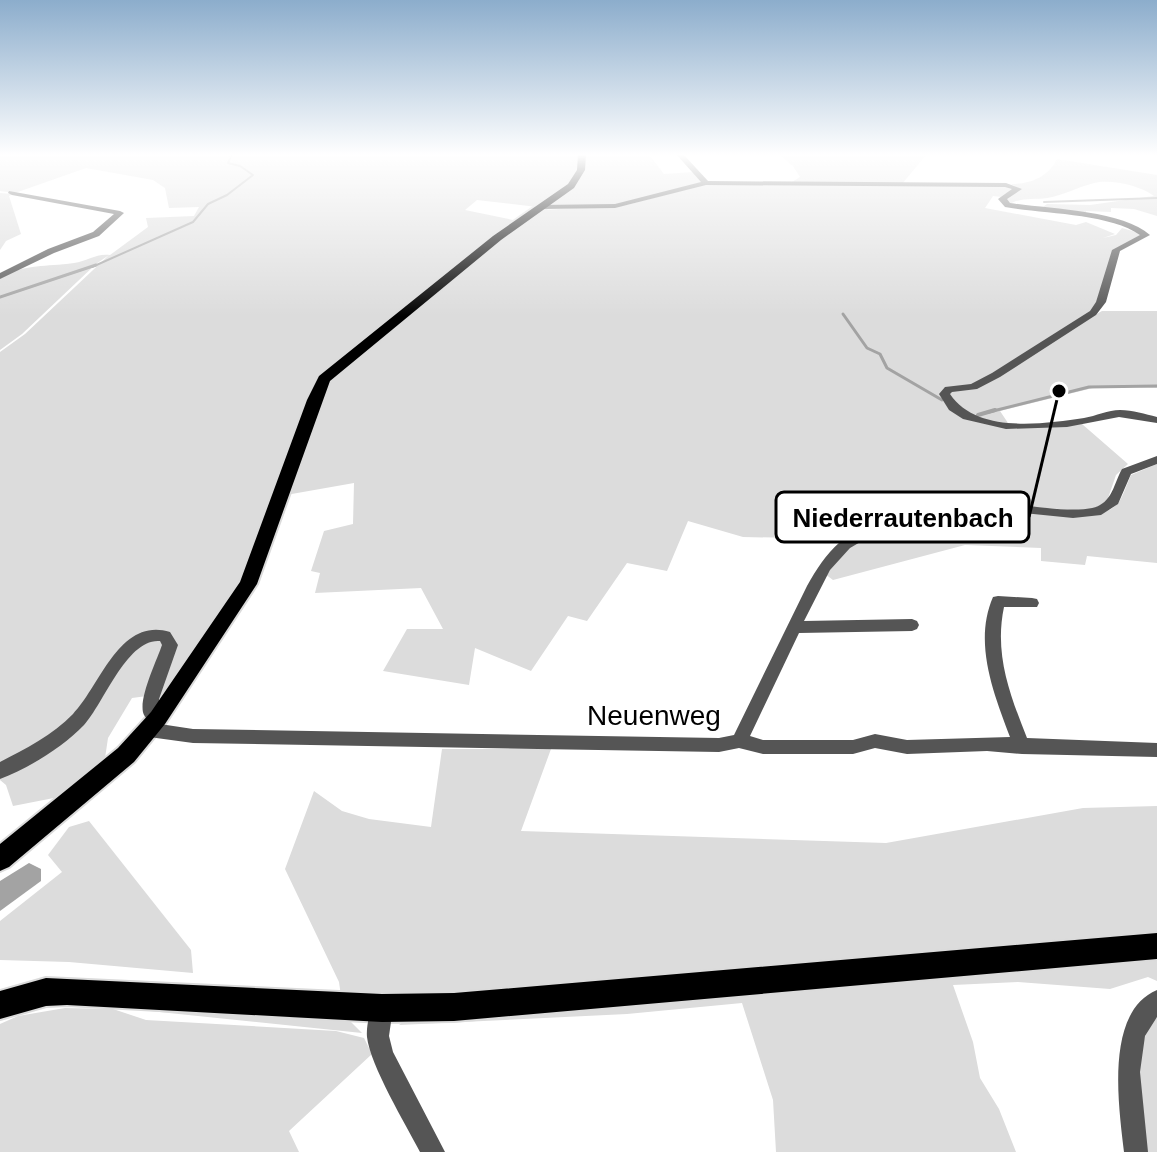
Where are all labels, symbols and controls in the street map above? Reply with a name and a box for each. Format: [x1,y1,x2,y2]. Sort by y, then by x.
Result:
callout: Niederrautenbach [776,492,1029,542]
text: Niederrautenbach [792,503,1014,533]
street label: Neuenweg [587,700,721,731]

